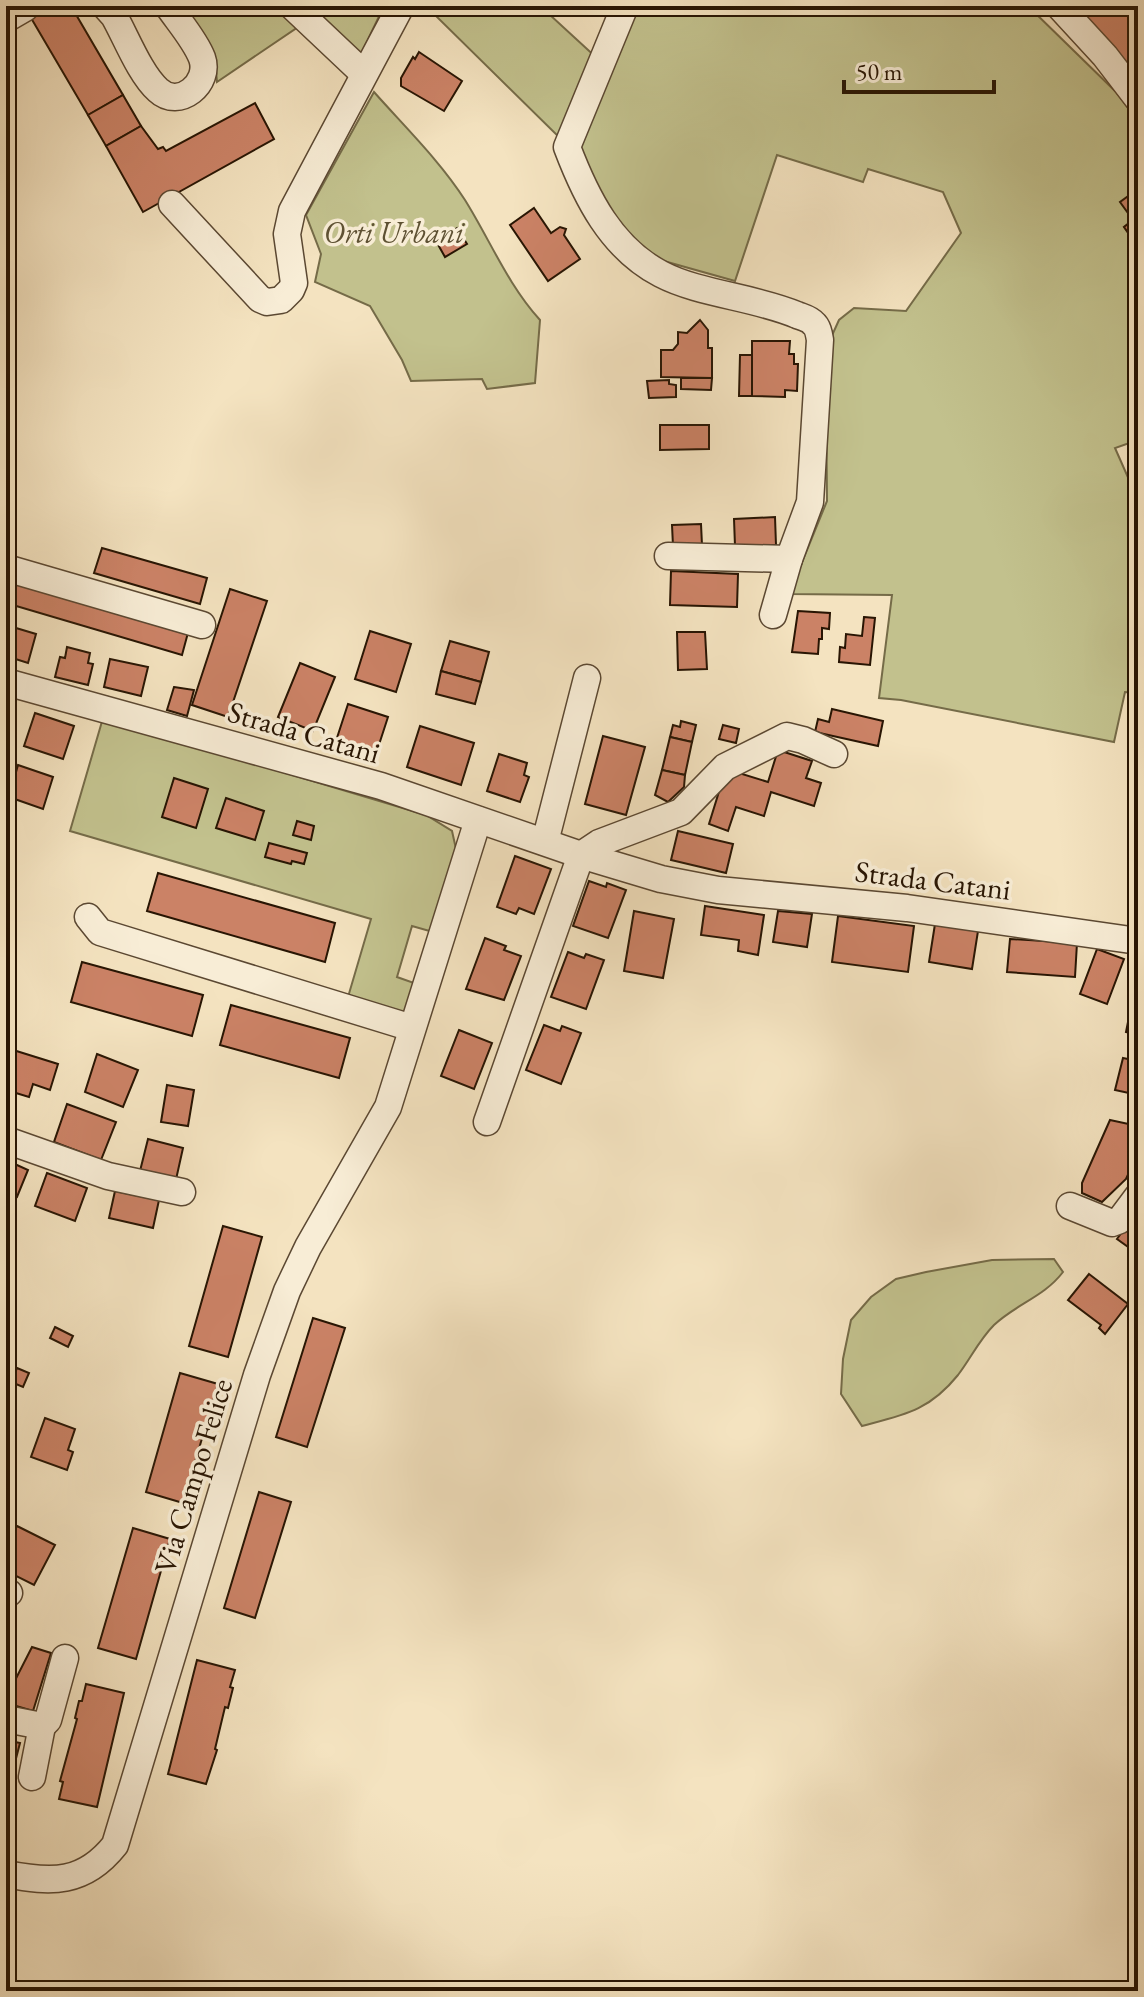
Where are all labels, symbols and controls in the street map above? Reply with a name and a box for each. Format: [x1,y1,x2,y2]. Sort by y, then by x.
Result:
scale bar [844,44,994,94]
text: 50 m [856,56,903,87]
park label: Orti Urbani [324,213,465,252]
street label: Strada Catani [223,692,385,772]
street label: Strada Catani [853,851,1013,909]
street label: Via Campo Felice [145,1374,241,1578]

